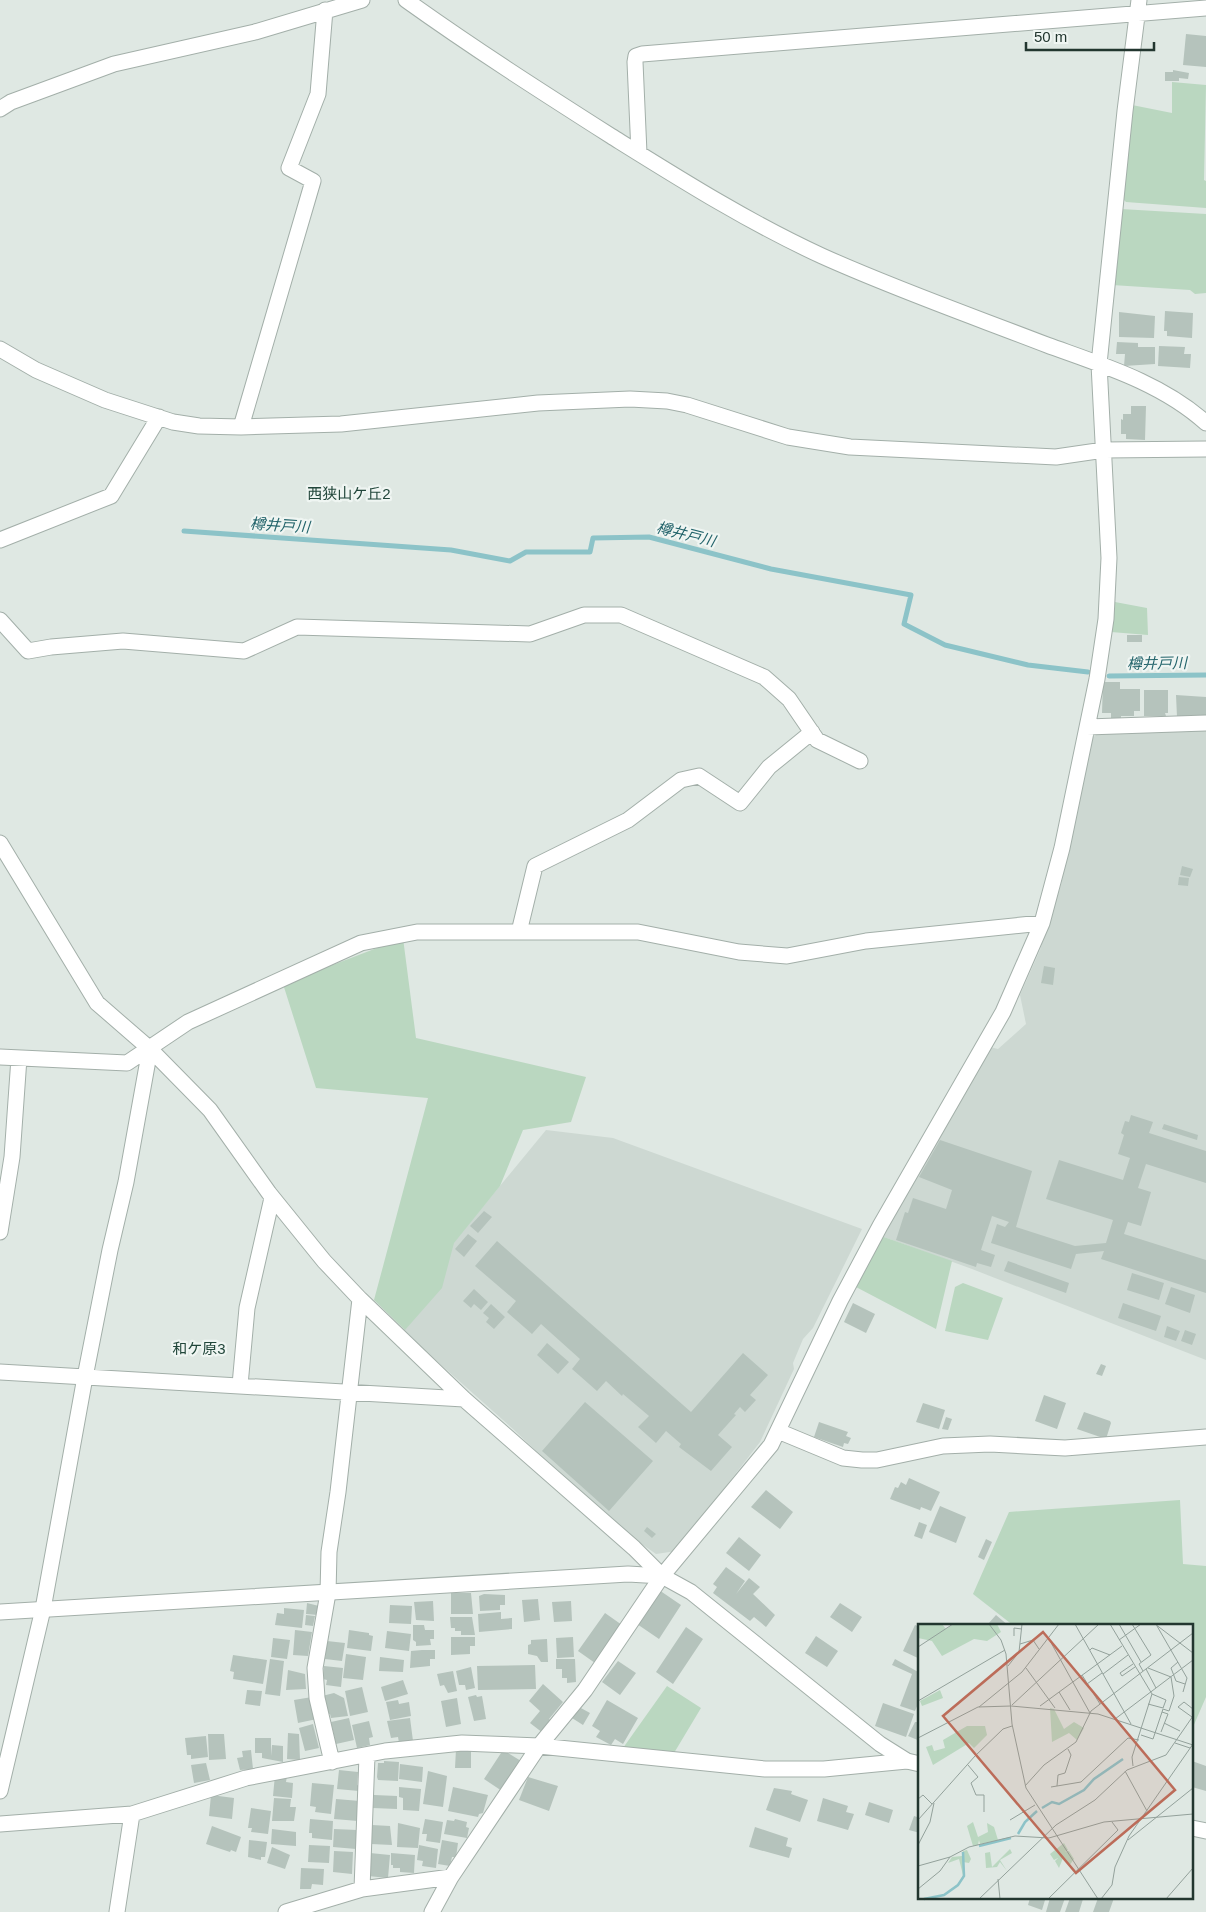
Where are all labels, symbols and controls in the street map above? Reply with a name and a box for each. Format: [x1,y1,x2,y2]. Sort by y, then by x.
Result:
scale bar [1026,20,1154,52]
text: 50 m [1034,28,1067,45]
district label: 西狭山ケ丘2 [307,485,391,502]
water label: 樽井戸川 [249,514,313,536]
water label: 樽井戸川 [655,518,719,550]
water label: 樽井戸川 [1127,654,1189,672]
district label: 和ケ原3 [172,1340,226,1357]
inset map [918,1624,1194,1900]

